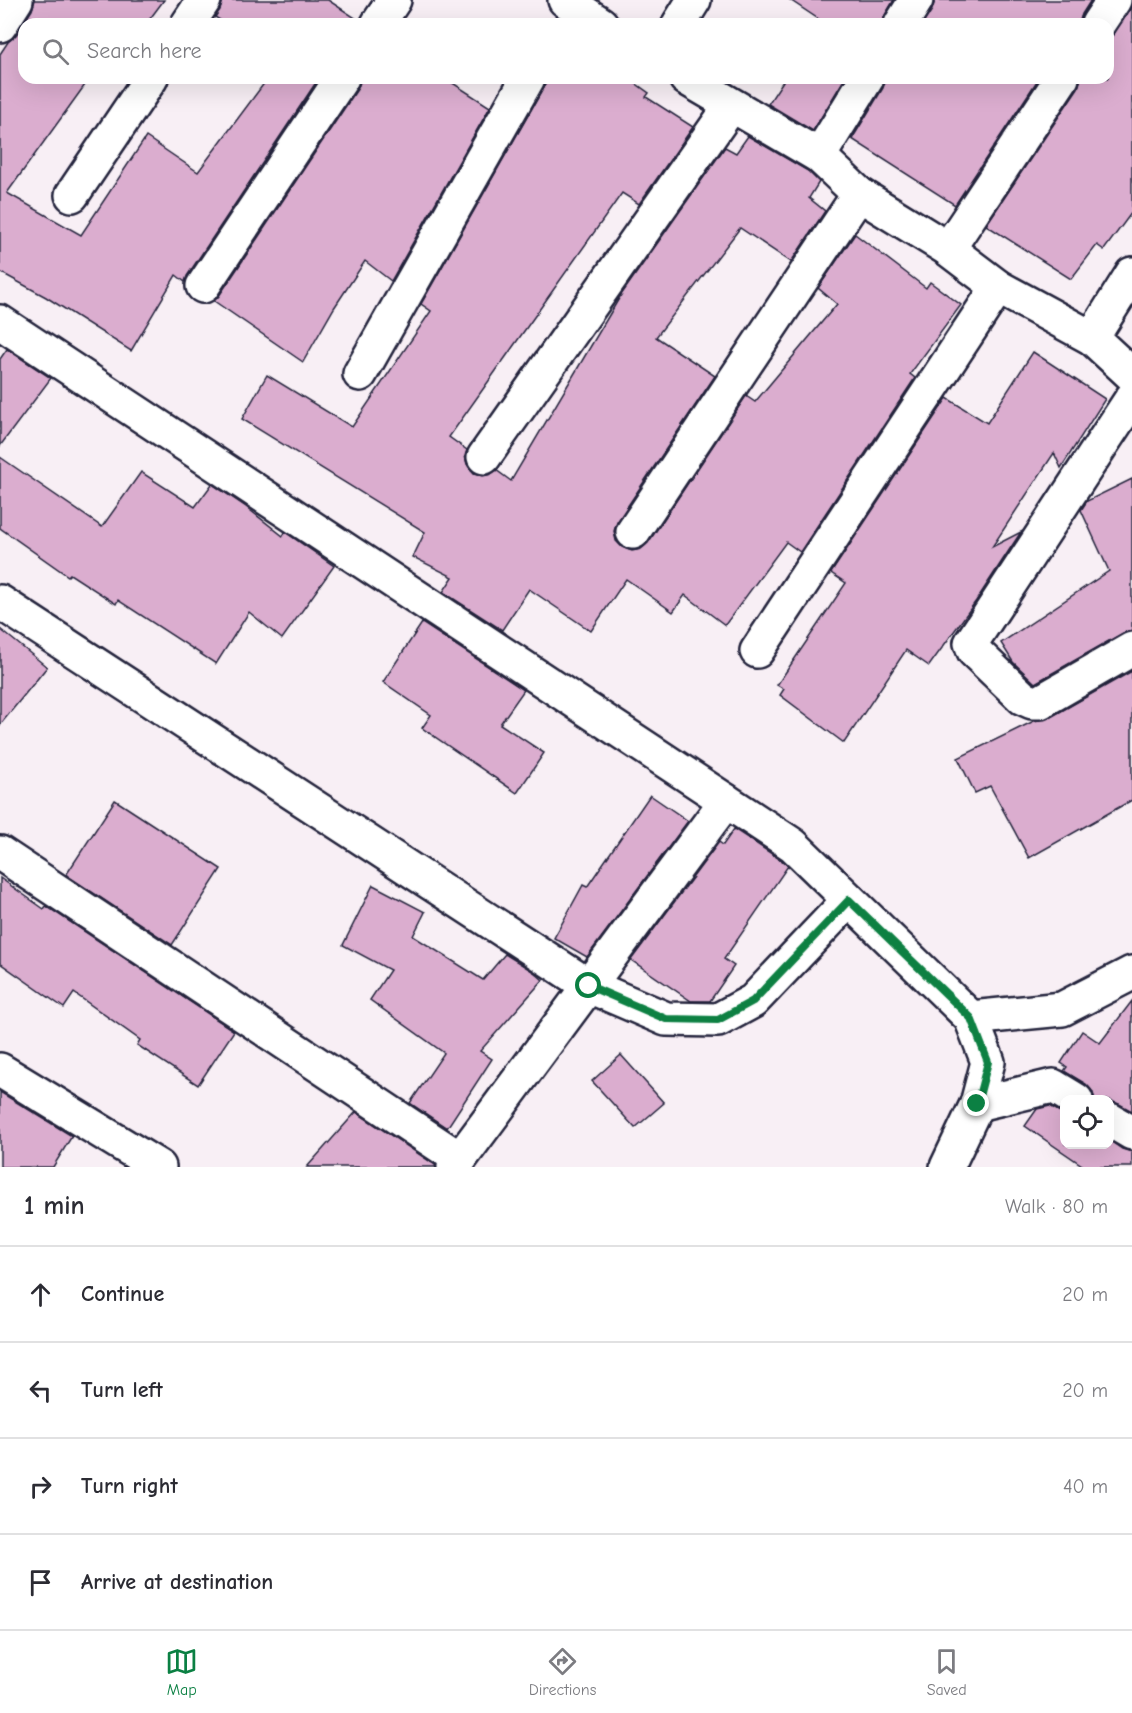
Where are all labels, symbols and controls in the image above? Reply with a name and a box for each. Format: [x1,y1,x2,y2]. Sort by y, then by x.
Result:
search box [18,18,1114,84]
icon: search [39,35,72,68]
text: Search here [87,38,202,64]
route start [575,972,601,998]
route end [963,1090,989,1116]
map controls [1060,1095,1114,1149]
button: locate [1060,1095,1114,1149]
text: 1 min [24,1191,85,1221]
text: Walk · 80 m [1005,1195,1108,1218]
icon: ahead [24,1278,57,1311]
text: Continue [81,1281,164,1307]
text: 20 m [1062,1283,1108,1306]
icon: left [24,1374,57,1407]
text: Turn left [81,1377,163,1403]
text: 20 m [1062,1379,1108,1402]
icon: right [24,1470,57,1503]
text: Turn right [81,1473,178,1499]
text: 40 m [1063,1475,1108,1498]
icon: arrive [24,1566,57,1599]
text: Arrive at destination [81,1569,273,1595]
tab: Map [165,1645,198,1699]
tab: Directions [529,1645,596,1699]
tab: Saved [927,1645,967,1699]

